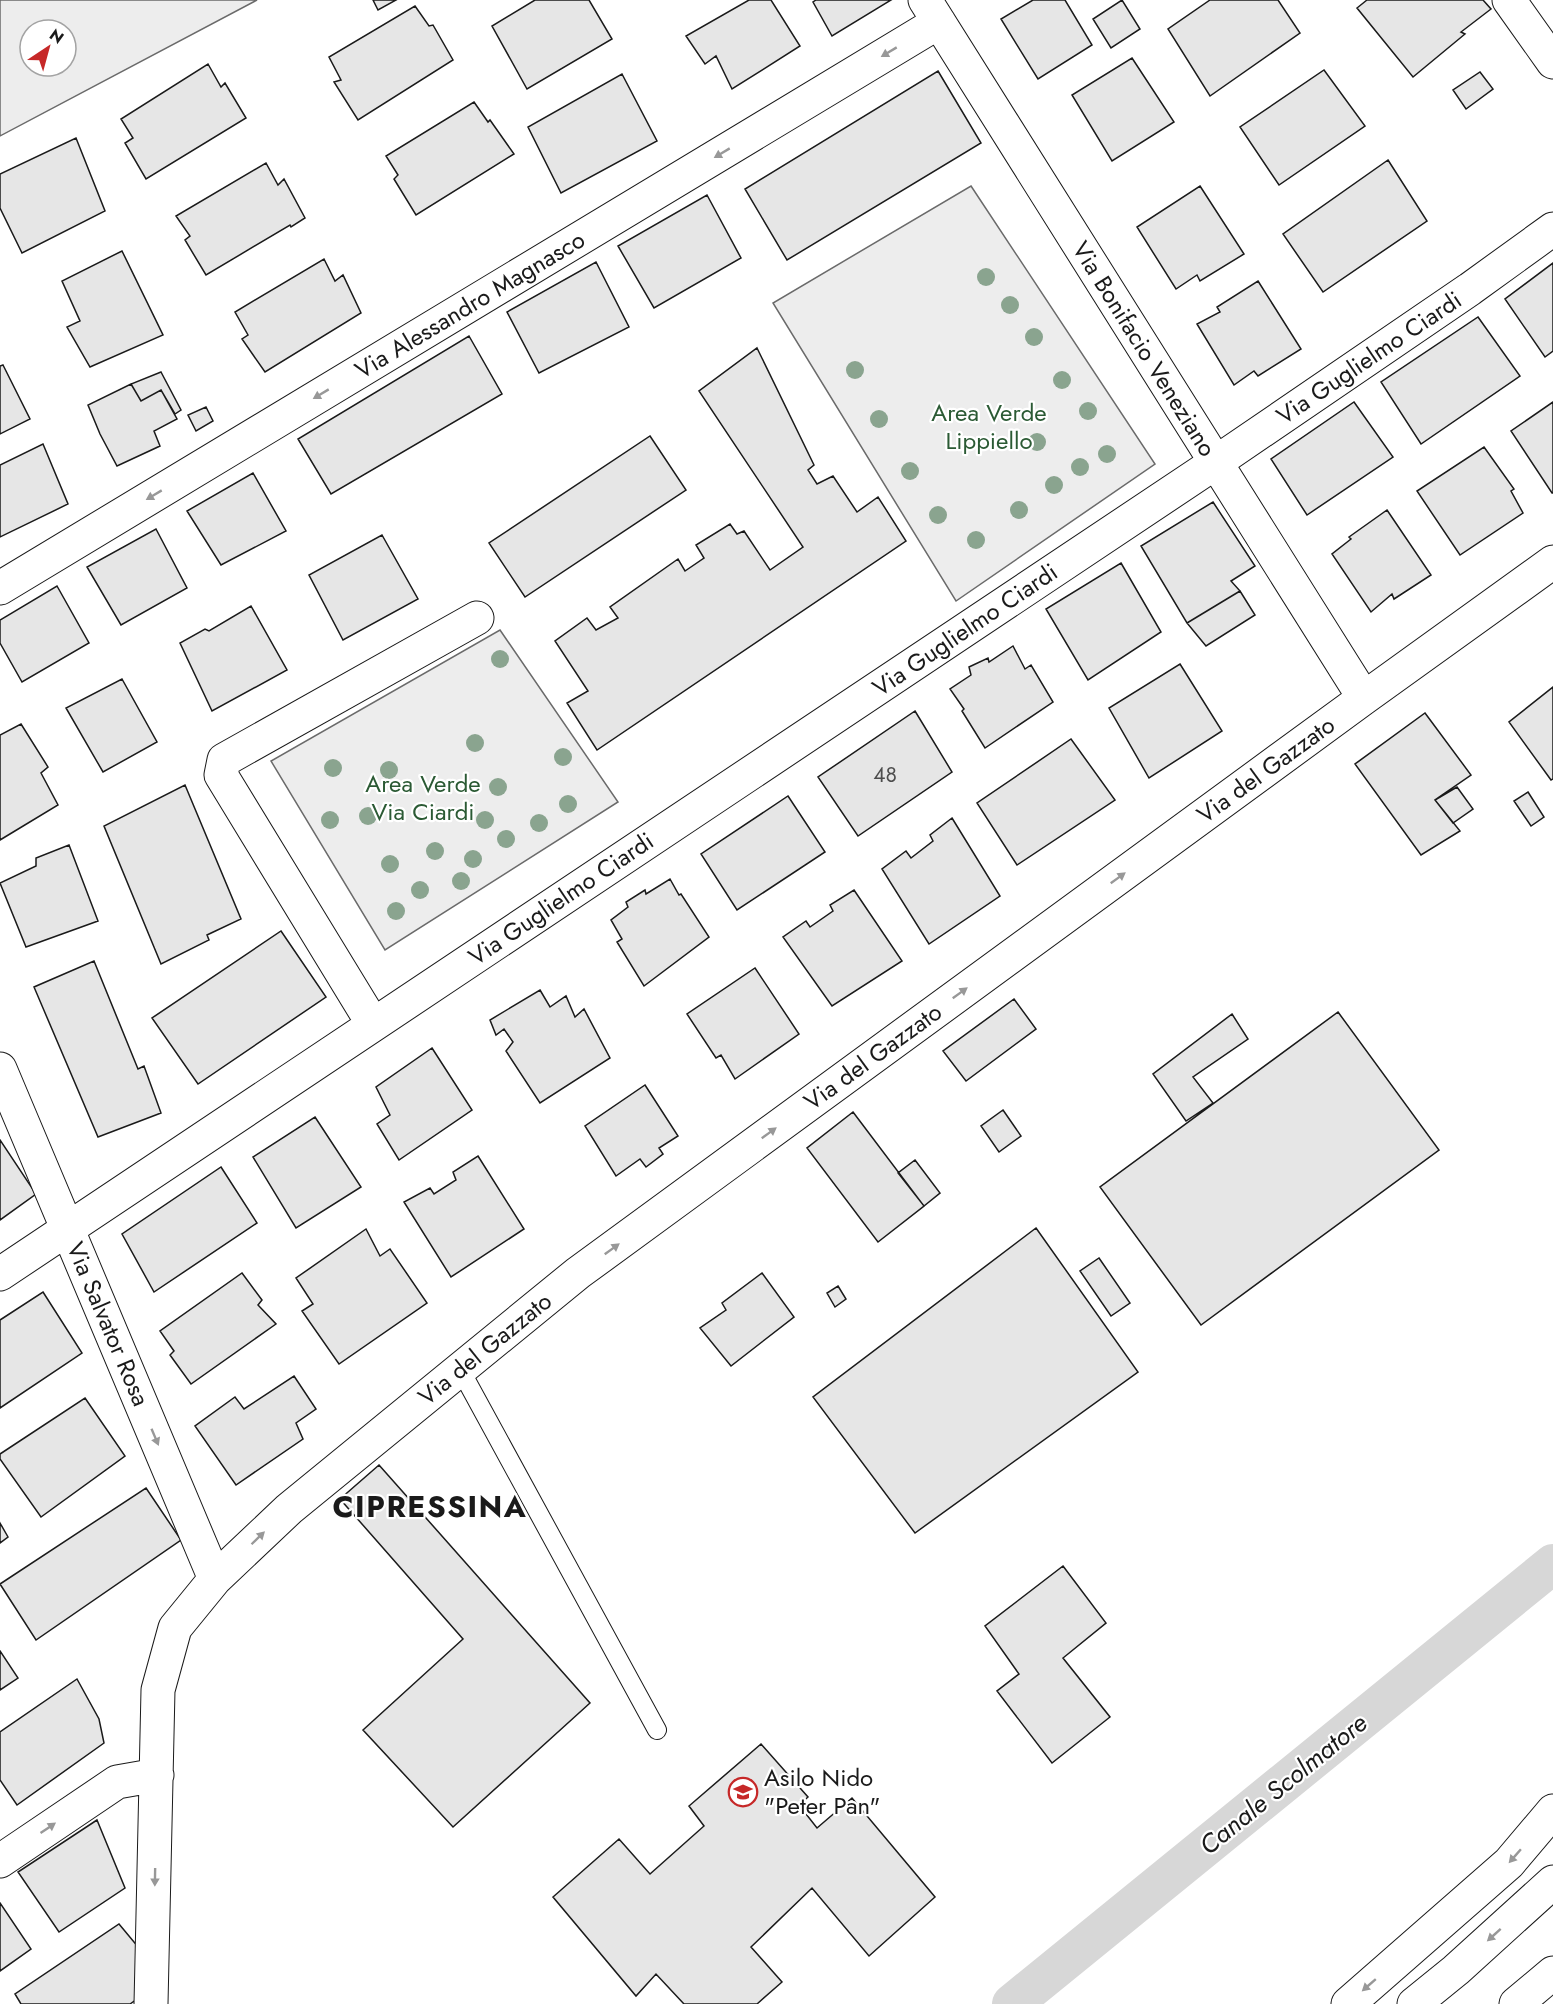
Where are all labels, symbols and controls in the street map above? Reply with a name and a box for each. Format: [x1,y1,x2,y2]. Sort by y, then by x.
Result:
north arrow [18,18,78,78]
text: N [45,23,68,49]
one-way arrow [880,47,897,57]
one-way arrow [714,147,730,158]
street label: Via Alessandro Magnasco [348,222,591,387]
street label: Via Bonifacio Veneziano [1064,234,1225,463]
street label: Via Guglielmo Ciardi [1269,282,1468,433]
one-way arrow [313,389,329,400]
park label: Area Verde Lippiello [931,395,1047,458]
one-way arrow [146,489,162,500]
street label: Via Guglielmo Ciardi [865,554,1064,705]
street label: Via del Gazzato [1190,708,1342,832]
house number: 48 [873,760,897,790]
park label: Area Verde Via Ciardi [365,766,481,829]
street label: Via Guglielmo Ciardi [461,823,660,974]
one-way arrow [1109,872,1125,884]
one-way arrow [953,988,968,1000]
street label: Via del Gazzato [797,995,949,1119]
one-way arrow [762,1128,777,1140]
street label: Via Salvator Rosa [58,1236,159,1411]
one-way arrow [604,1243,619,1255]
street label: Via del Gazzato [410,1284,559,1413]
one-way arrow [151,1428,161,1446]
district label: CIPRESSINA [333,1485,527,1528]
one-way arrow [250,1532,264,1546]
water label: Canale Scolmatore [1191,1704,1375,1864]
place label: Asilo Nido "Peter Pan" [764,1760,881,1823]
school or university icon: Asilo Nido "Peter Pan" [727,1776,759,1808]
one-way arrow [40,1822,56,1834]
one-way arrow [1508,1848,1522,1863]
one-way arrow [150,1868,159,1887]
one-way arrow [1487,1928,1502,1941]
one-way arrow [1362,1978,1377,1991]

